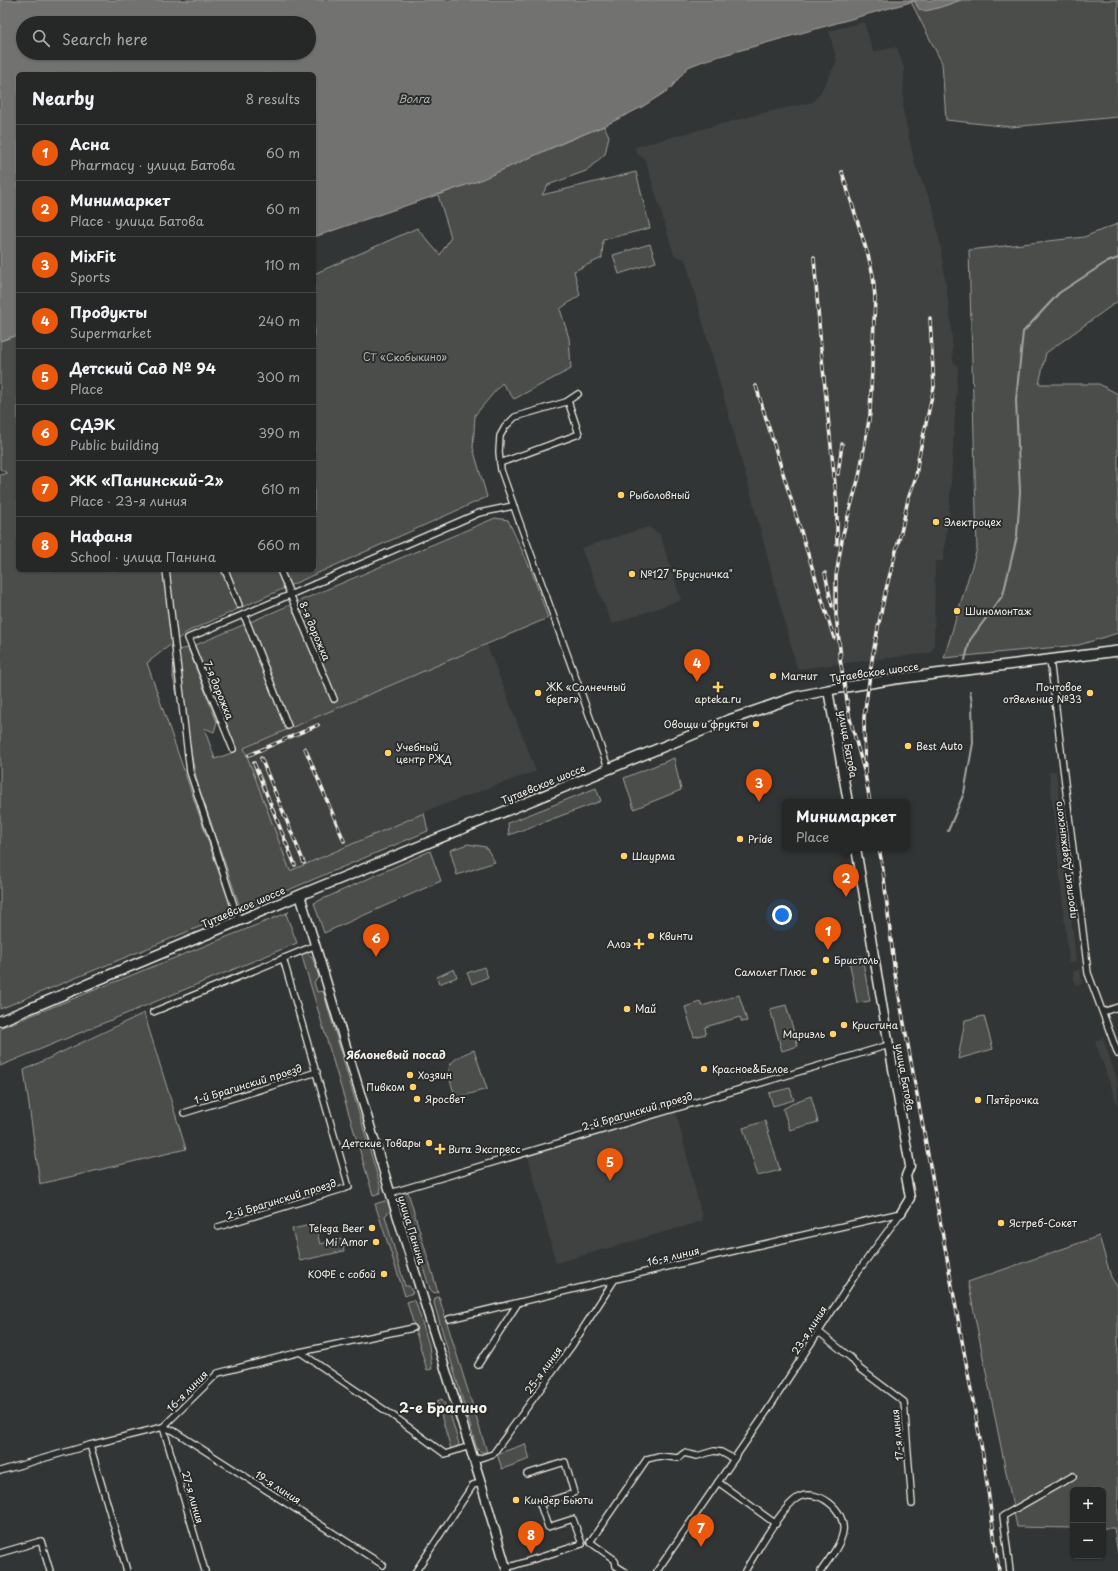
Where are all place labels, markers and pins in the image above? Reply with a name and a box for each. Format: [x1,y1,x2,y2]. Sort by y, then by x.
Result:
place label: Рыболовный [629,487,690,502]
marker: Рыболовный [616,490,626,500]
place label: Электроцех [944,514,1002,529]
marker: Электроцех [931,517,941,527]
place label: №127 "Брусничка" [640,566,733,581]
marker: №127 "Брусничка" [627,569,637,579]
place label: Шиномонтаж [965,603,1032,618]
marker: Шиномонтаж [952,606,962,616]
pin: 4 [684,649,710,682]
place label: Магнит [781,668,819,683]
marker: Магнит [768,671,778,681]
place label: ЖК «Солнечный берег» [545,679,626,706]
place label: Почтовое отделение №33 [1003,679,1083,706]
marker: apteka.ru [713,682,723,692]
marker: ЖК «Солнечный берег» [533,688,543,698]
marker: Почтовое отделение №33 [1085,688,1095,698]
place label: apteka.ru [695,691,741,706]
place label: Овощи и фрукты [664,716,748,731]
marker: Овощи и фрукты [751,719,761,729]
place label: Best Auto [916,738,963,753]
place label: Учебный центр РЖД [396,739,452,766]
marker: Best Auto [903,741,913,751]
marker: Учебный центр РЖД [383,748,393,758]
pin: 3 [746,769,772,802]
place label: Pride [748,831,772,846]
marker: Pride [735,834,745,844]
place label: Шаурма [632,848,676,864]
marker: Шаурма [619,851,629,861]
pin: 2 [833,864,859,897]
pin: 1 [815,917,841,950]
pin: 6 [363,924,389,957]
place label: Квинти [659,928,693,943]
marker: Квинти [646,931,656,941]
place label: Алоэ [607,936,631,951]
marker: Алоэ [634,939,644,949]
place label: Бристоль [834,952,878,967]
marker: Бристоль [821,955,831,965]
place label: Самолет Плюс [734,964,806,979]
marker: Самолет Плюс [809,967,819,977]
place label: Май [635,1001,656,1016]
marker: Май [622,1004,632,1014]
place label: Кристина [852,1017,899,1032]
marker: Кристина [839,1020,849,1030]
place label: Мариэль [783,1026,825,1041]
marker: Мариэль [828,1029,838,1039]
place label: Красное&Белое [712,1061,789,1076]
marker: Красное&Белое [699,1064,709,1074]
place label: Хозяин [418,1067,452,1082]
marker: Хозяин [405,1070,415,1080]
place label: Пивком [366,1079,405,1094]
marker: Пивком [408,1082,418,1092]
place label: Яросвет [424,1091,465,1106]
place label: Пятёрочка [986,1092,1040,1107]
marker: Яросвет [412,1094,422,1104]
marker: Пятёрочка [973,1095,983,1105]
place label: Детские Товары [341,1135,421,1150]
marker: Детские Товары [424,1138,434,1148]
place label: Вита Экспресс [448,1141,521,1156]
marker: Вита Экспресс [435,1144,445,1154]
pin: 5 [597,1148,623,1181]
place label: Ястреб-Сокет [1009,1215,1077,1230]
marker: Ястреб-Сокет [996,1218,1006,1228]
place label: Telega Beer [309,1220,364,1235]
marker: Telega Beer [367,1223,377,1233]
place label: Mi Amor [325,1234,368,1249]
marker: Mi Amor [371,1237,381,1247]
place label: КОФЕ с собой [308,1266,376,1281]
marker: КОФЕ с собой [379,1269,389,1279]
place label: Киндер Бьюти [524,1492,593,1507]
marker: Киндер Бьюти [511,1495,521,1505]
pin: 7 [688,1514,714,1547]
pin: 8 [518,1521,544,1554]

